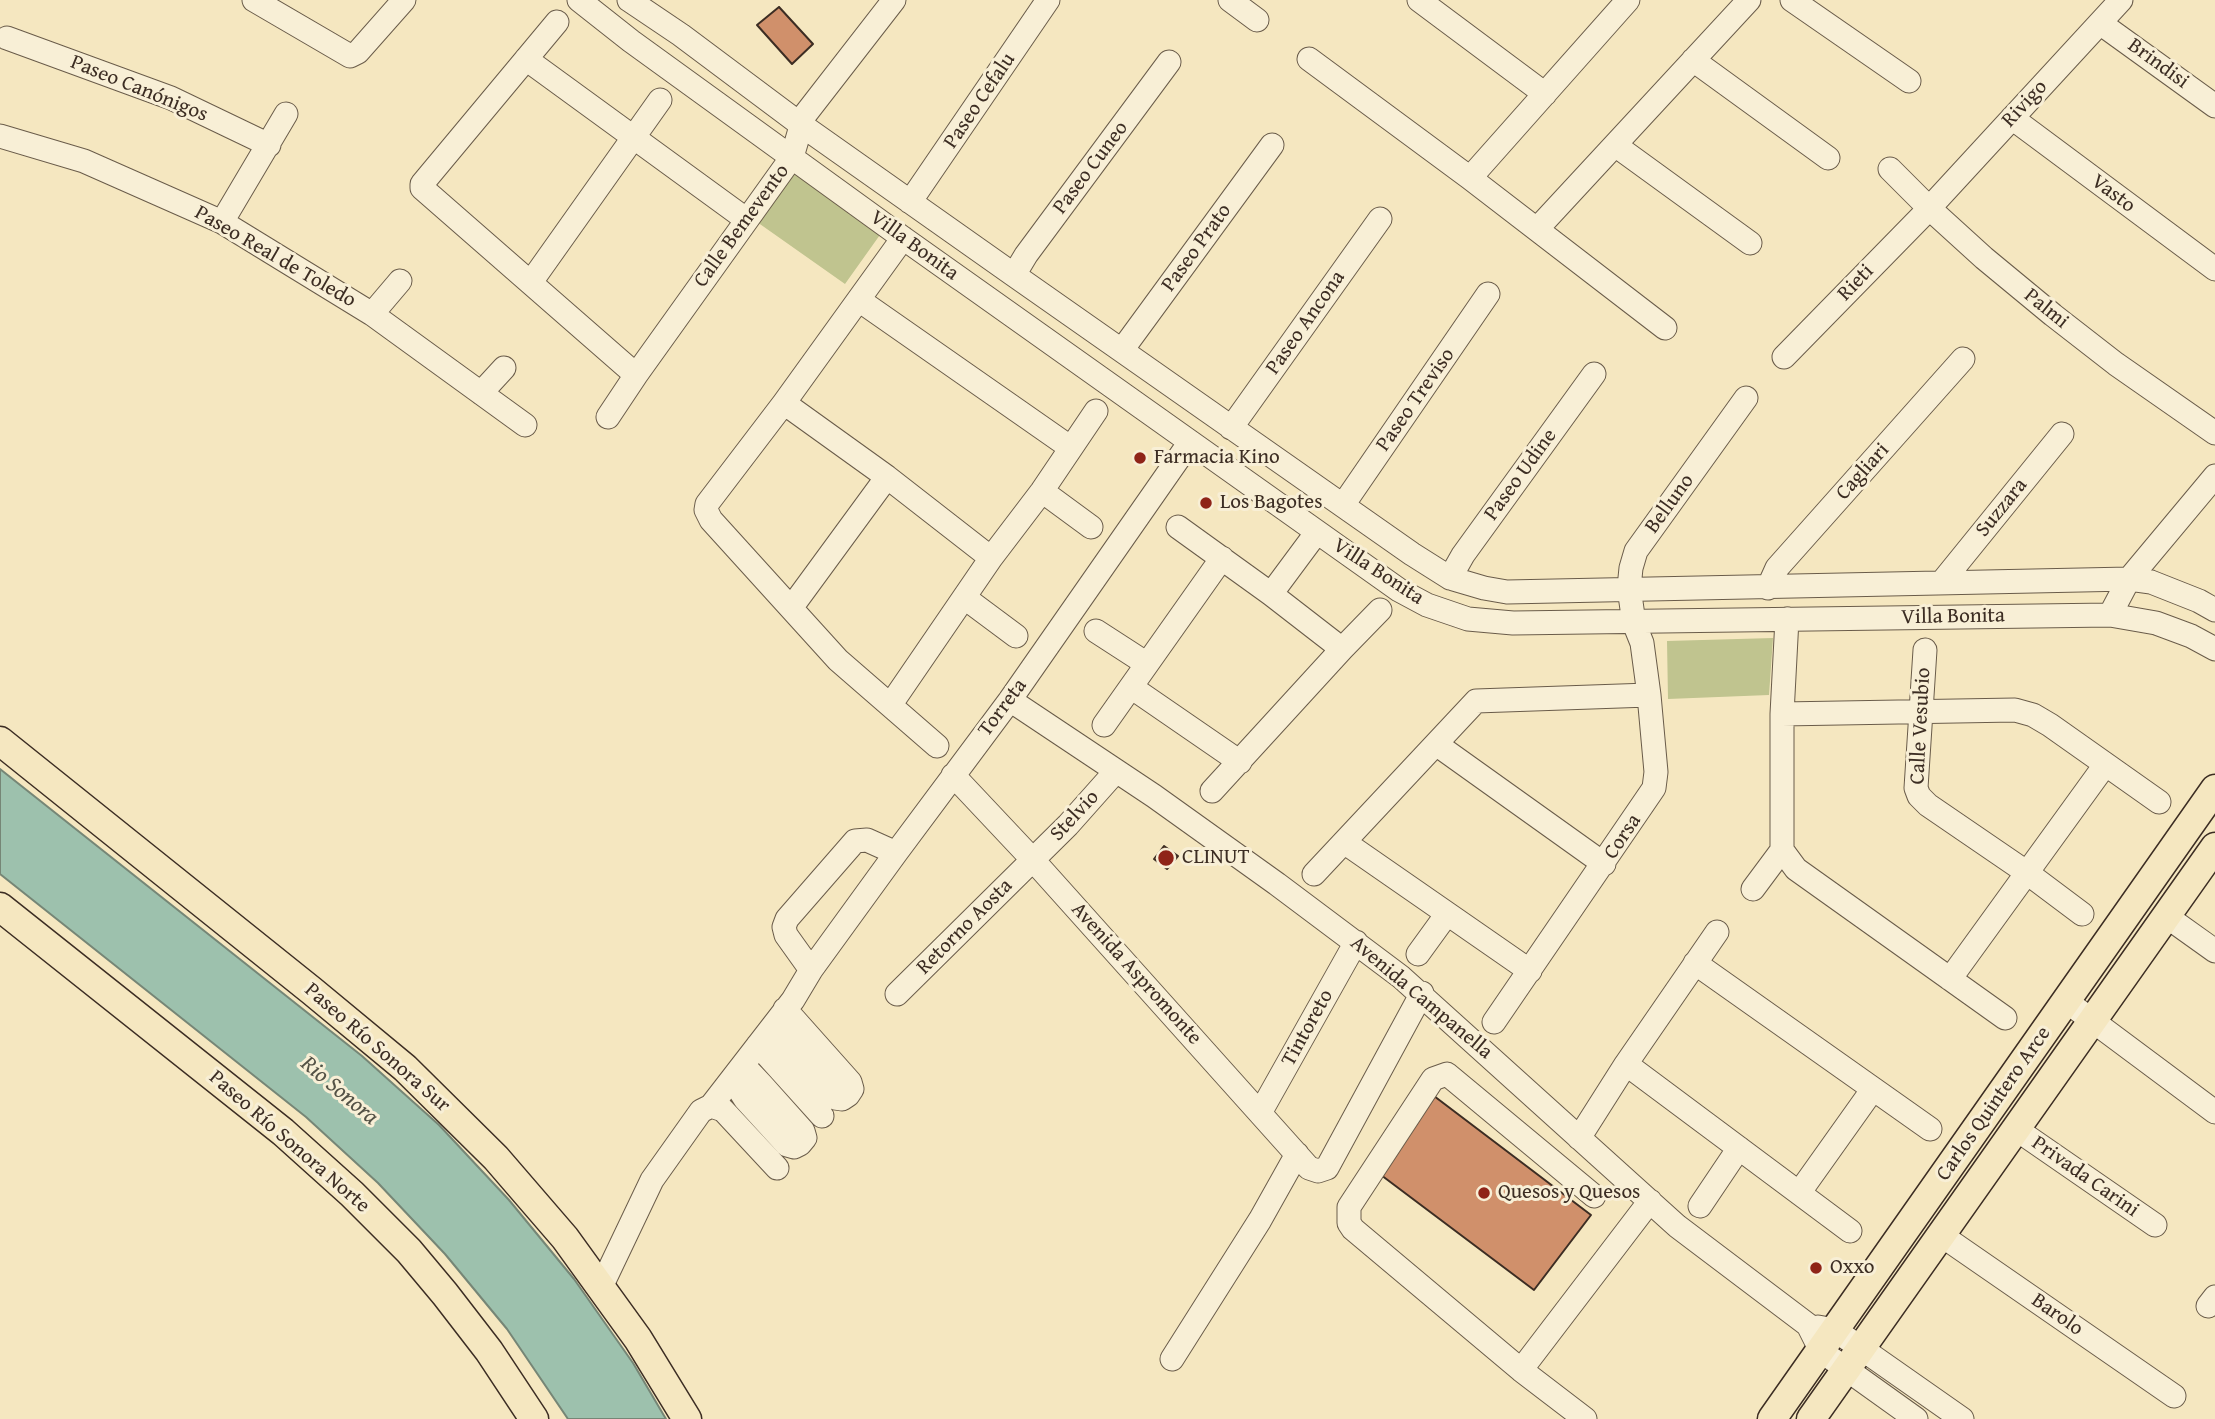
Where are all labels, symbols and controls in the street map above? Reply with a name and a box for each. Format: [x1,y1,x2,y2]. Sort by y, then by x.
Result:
street label: Brindisi [2122,33,2194,95]
street label: Paseo Cefalu [939,48,1021,154]
street label: Paseo Canónigos [67,50,211,128]
street label: Rivigo [1997,75,2053,133]
street label: Paseo Cuneo [1048,117,1134,219]
street label: Calle Bemevento [689,159,795,293]
street label: Vasto [2086,169,2140,219]
street label: Paseo Prato [1157,199,1237,297]
street label: Paseo Real de Toledo [190,201,360,313]
street label: Villa Bonita [865,205,963,287]
street label: Rieti [1833,259,1879,307]
street label: Paseo Ancona [1261,266,1351,380]
street label: Palmi [2019,283,2073,335]
street label: Paseo Treviso [1371,344,1461,456]
street label: Paseo Udine [1479,424,1563,526]
street label: Cagliari [1831,438,1895,506]
place label: Farmacia Kino [1154,445,1280,471]
marker: Farmacia Kino [1132,450,1148,466]
street label: Belluno [1640,469,1700,539]
street label: Suzzara [1971,474,2033,542]
place label: Los Bagotes [1220,490,1323,516]
marker: Los Bagotes [1198,495,1214,511]
street label: Villa Bonita [1328,533,1428,611]
street label: Villa Bonita [1901,603,2005,631]
street label: Calle Vesubio [1905,667,1937,785]
street label: Torreta [973,674,1033,742]
street label: Stelvio [1045,785,1105,847]
street label: Corsa [1599,810,1647,864]
place label: CLINUT [1182,845,1249,871]
marker: CLINUT [1156,848,1176,868]
street label: Retorno Aosta [912,874,1018,980]
street label: Avenida Aspromonte [1065,897,1207,1051]
street label: Avenida Campanella [1345,931,1497,1065]
street label: Paseo Río Sonora Sur [299,978,455,1118]
street label: Tintoreto [1277,985,1339,1071]
street label: Carlos Quintero Arce [1931,1022,2057,1186]
water label: Rio Sonora [295,1051,383,1131]
street label: Paseo Río Sonora Norte [203,1065,375,1219]
street label: Privada Carini [2027,1131,2143,1223]
place label: Quesos y Quesos [1498,1180,1640,1206]
marker: Quesos y Quesos [1476,1185,1492,1201]
place label: Oxxo [1830,1255,1874,1281]
marker: Oxxo [1808,1260,1824,1276]
street label: Barolo [2026,1288,2088,1342]

